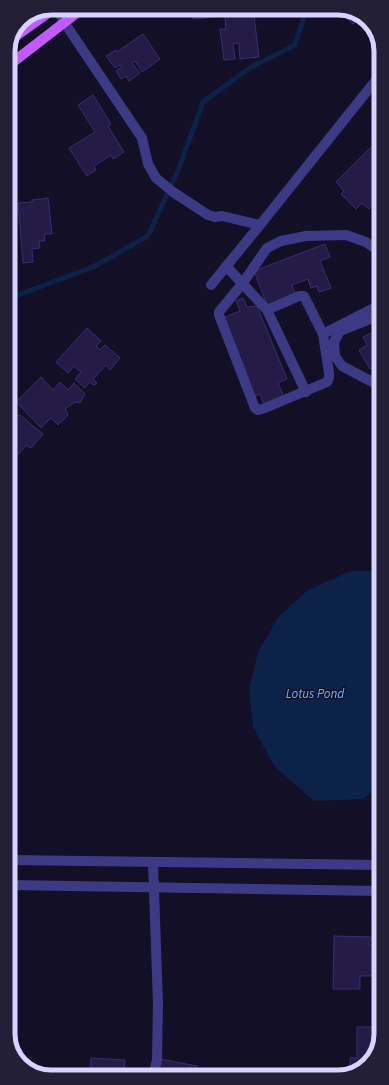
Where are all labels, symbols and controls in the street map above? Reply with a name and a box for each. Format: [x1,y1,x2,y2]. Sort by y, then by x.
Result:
water label: Lotus Pond [286,685,345,703]

